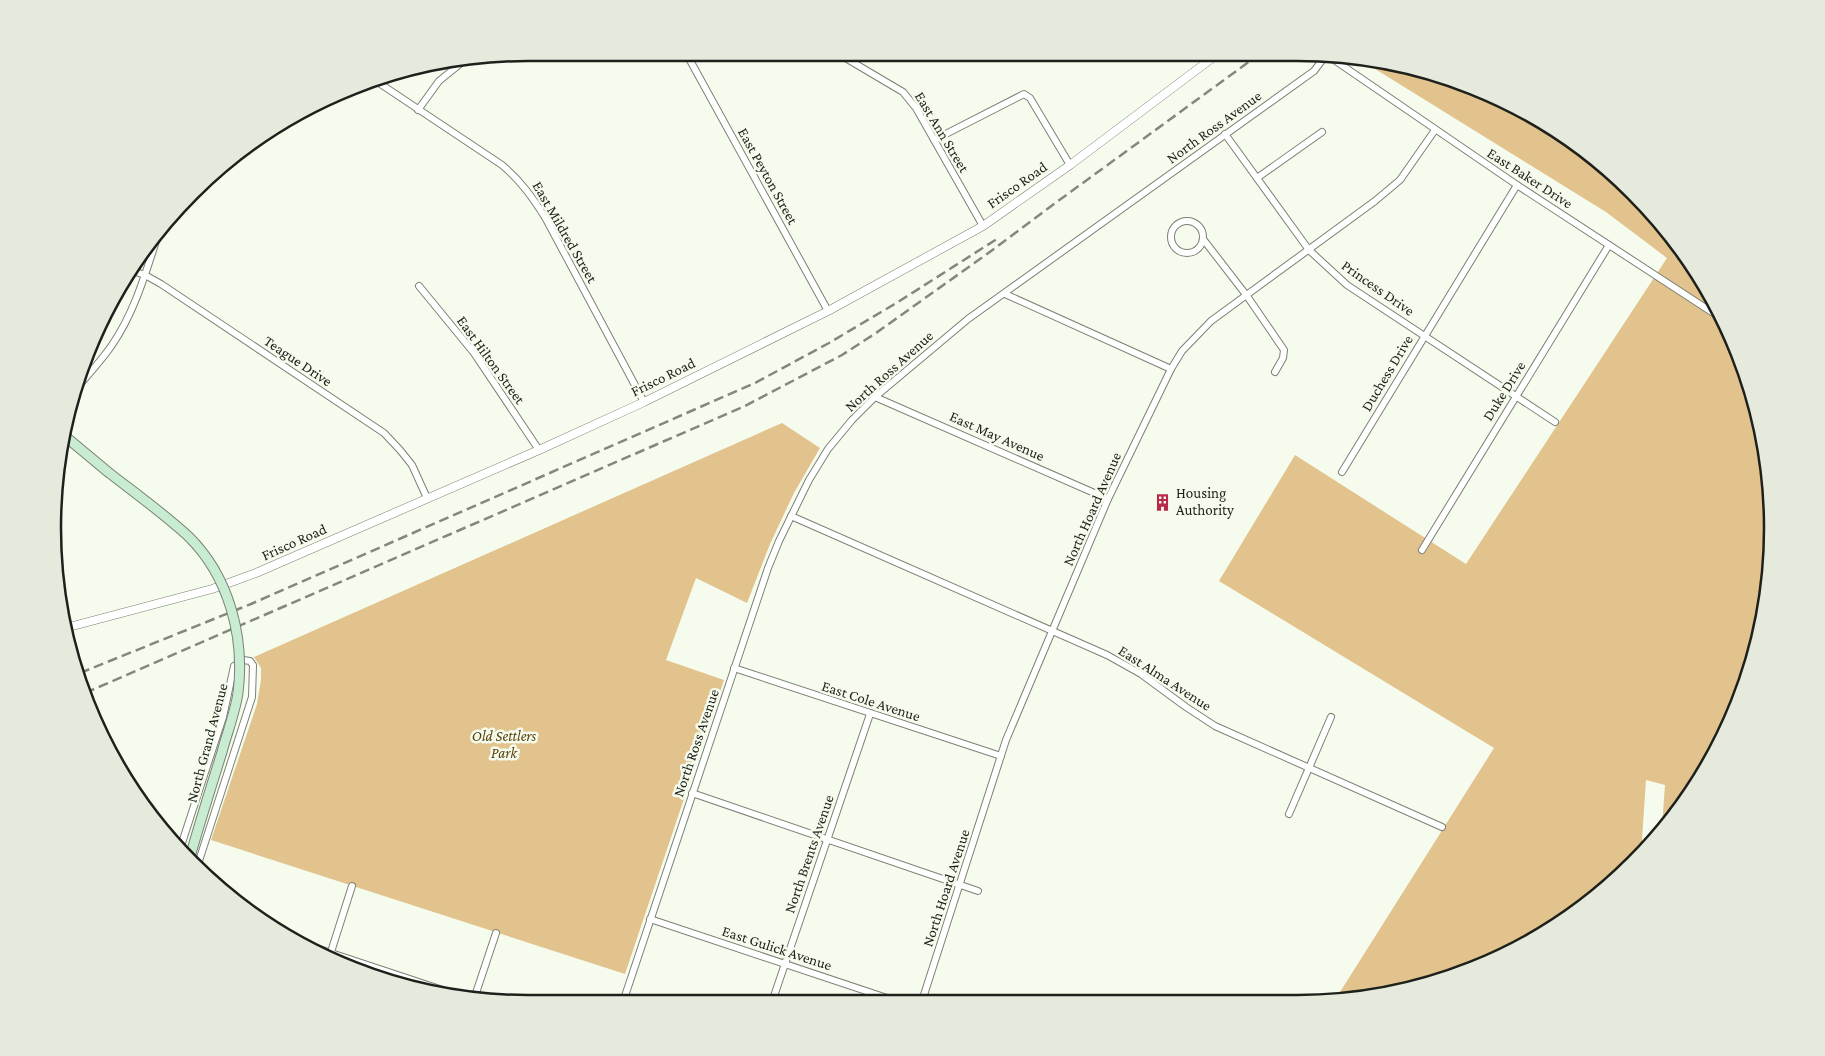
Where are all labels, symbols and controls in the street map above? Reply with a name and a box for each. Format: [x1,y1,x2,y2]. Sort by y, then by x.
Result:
street label: North Ross Avenue [1164,87,1265,167]
street label: East Ann Street [912,89,973,176]
street label: East Peyton Street [734,125,802,228]
street label: East Baker Drive [1484,145,1576,212]
street label: Frisco Road [984,159,1050,211]
street label: East Mildred Street [529,178,601,286]
street label: Princess Drive [1339,257,1418,319]
street label: East Hilton Street [454,313,529,408]
street label: North Ross Avenue [842,327,937,415]
street label: Teague Drive [260,332,335,391]
street label: Duchess Drive [1358,332,1416,414]
street label: Frisco Road [628,355,698,399]
street label: Duke Drive [1479,358,1529,424]
street label: East May Avenue [947,408,1047,465]
street label: North Hoard Avenue [1060,449,1124,568]
place label: Housing Authority [1176,485,1234,519]
building icon: Housing Authority [1152,492,1172,512]
street label: Frisco Road [259,521,329,563]
street label: East Alma Avenue [1116,642,1215,714]
street label: East Cole Avenue [820,678,923,725]
street label: North Grand Avenue [183,681,231,804]
street label: North Ross Avenue [670,687,722,799]
park label: Old Settlers Park [472,728,537,761]
street label: North Brents Avenue [781,792,837,915]
street label: North Hoard Avenue [919,827,973,949]
street label: East Gulick Avenue [720,923,834,973]

